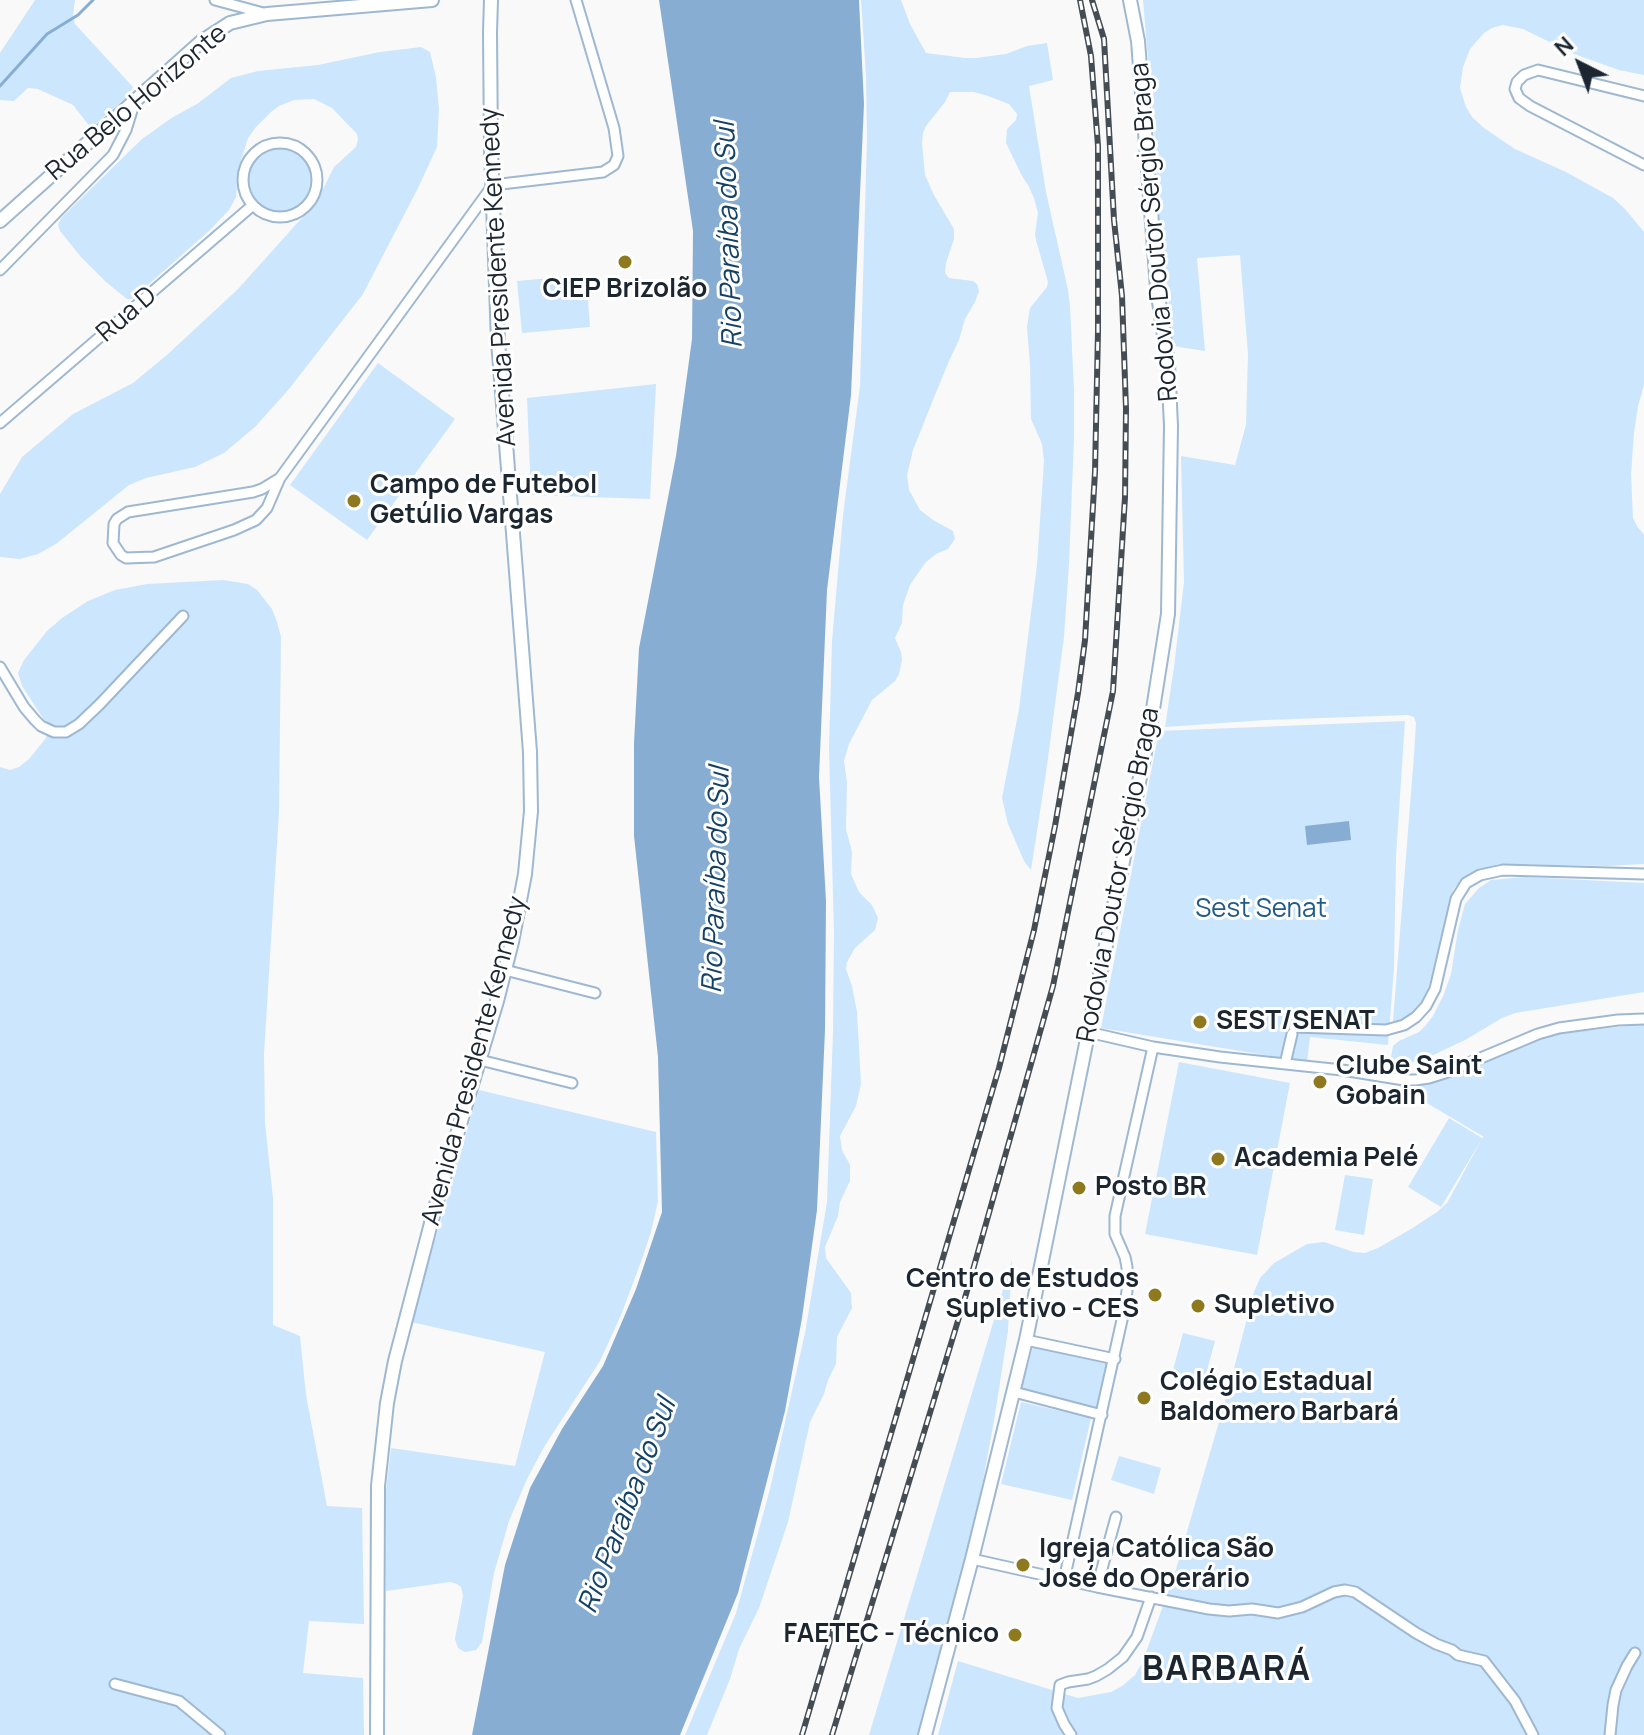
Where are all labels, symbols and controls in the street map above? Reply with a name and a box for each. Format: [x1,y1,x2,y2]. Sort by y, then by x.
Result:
street label: Rua Belo Horizonte [40,18,234,188]
north arrow [1540,24,1620,104]
text: N [1548,30,1580,63]
street label: Rodovia Doutor Sérgio Braga [1125,61,1185,403]
street label: Avenida Presidente Kennedy [475,107,523,447]
water label: Rio Paraíba do Sul [709,121,751,349]
marker: CIEP Brizolão [616,253,634,271]
place label: CIEP Brizolão [543,274,707,306]
street label: Rua D [91,281,163,349]
place label: Campo de Futebol Getúlio Vargas [370,470,597,532]
marker: Campo de Futebol Getúlio Vargas [345,492,363,510]
street label: Rodovia Doutor Sérgio Braga [1071,705,1167,1045]
water label: Rio Paraíba do Sul [696,766,738,994]
street label: Avenida Presidente Kennedy [416,893,534,1229]
park label: Sest Senat [1195,894,1327,926]
place label: SEST/SENAT [1216,1006,1375,1038]
marker: SEST/SENAT [1191,1013,1209,1031]
place label: Clube Saint Gobain [1336,1051,1483,1112]
marker: Clube Saint Gobain [1311,1073,1329,1091]
place label: Academia Pelé [1234,1143,1418,1175]
marker: Academia Pelé [1209,1150,1227,1168]
place label: Posto BR [1095,1172,1207,1204]
marker: Posto BR [1070,1179,1088,1197]
place label: Centro de Estudos Supletivo - CES [906,1264,1139,1326]
marker: Centro de Estudos Supletivo - CES [1146,1286,1164,1304]
place label: Supletivo [1214,1290,1335,1322]
marker: Supletivo [1189,1297,1207,1315]
place label: Colégio Estadual Baldomero Barbará [1160,1367,1399,1428]
marker: Colégio Estadual Baldomero Barbará [1135,1389,1153,1407]
water label: Rio Paraíba do Sul [572,1394,684,1618]
place label: Igreja Católica São José do Operário [1039,1534,1274,1596]
marker: Igreja Católica São José do Operário [1014,1556,1032,1574]
place label: FAETEC - Técnico [783,1619,999,1651]
marker: FAETEC - Técnico [1006,1626,1024,1644]
district label: BARBARÁ [1142,1650,1312,1690]

